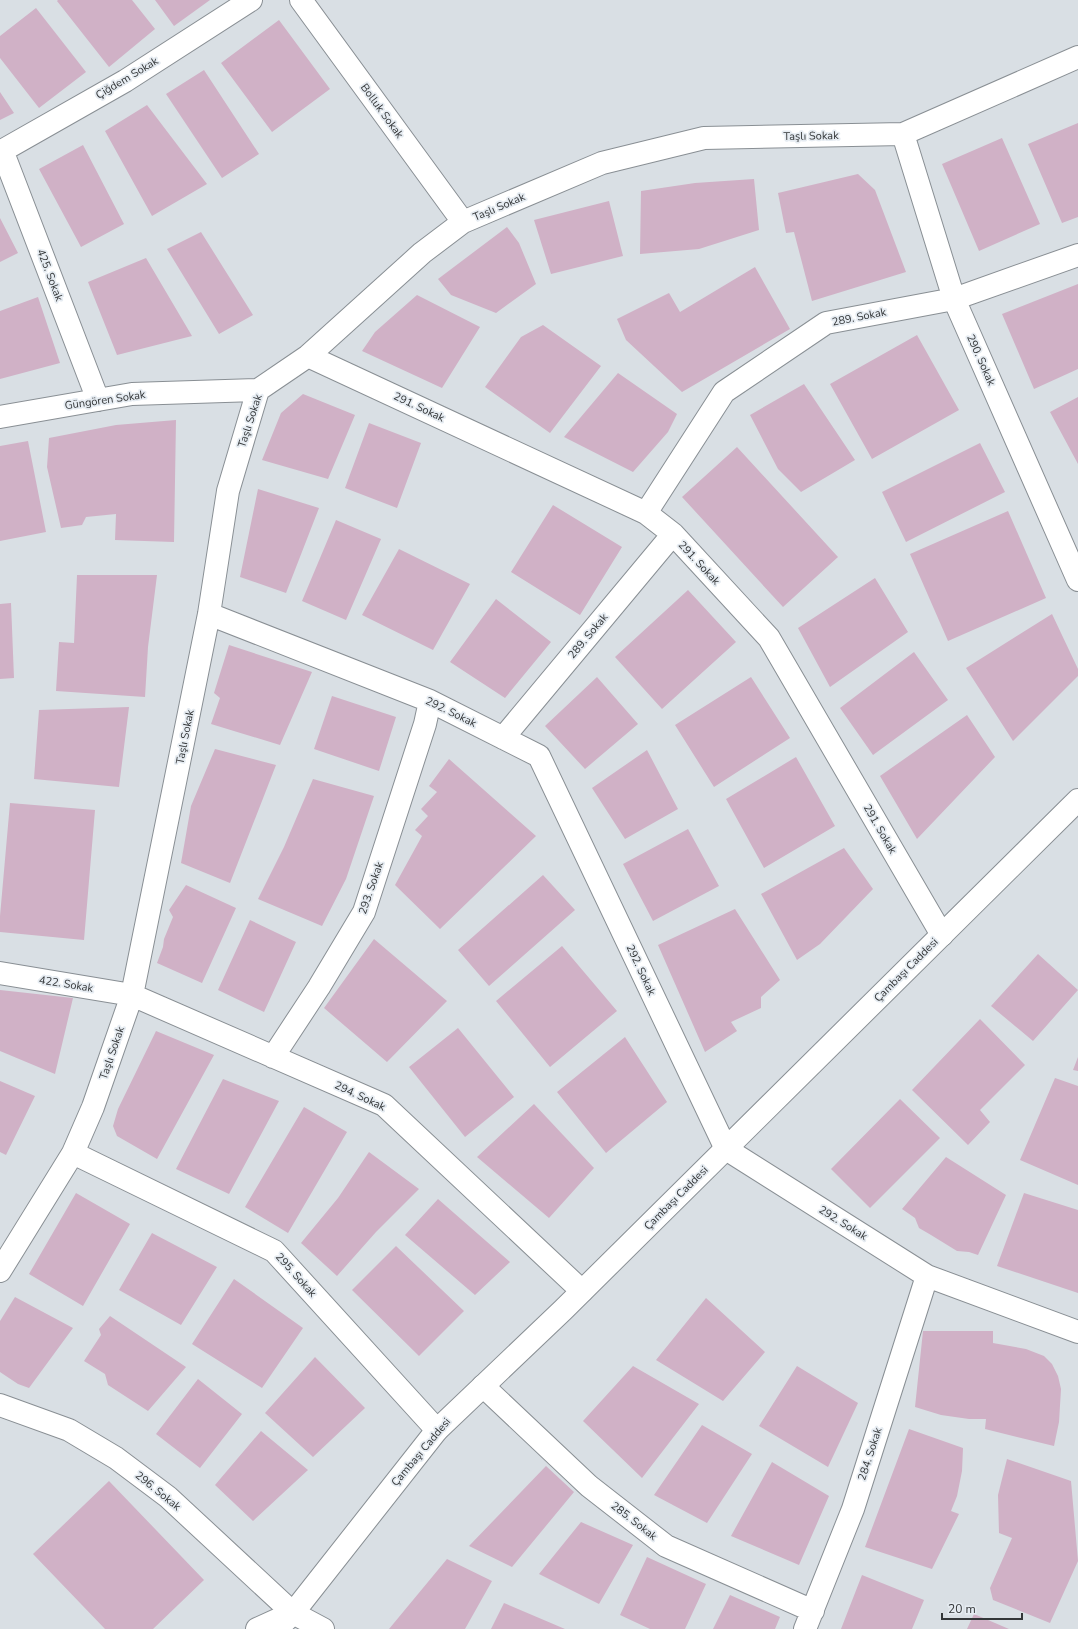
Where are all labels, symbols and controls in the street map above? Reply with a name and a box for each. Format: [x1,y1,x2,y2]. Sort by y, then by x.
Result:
street label: Çiğdem Sokak [93,53,162,103]
street label: Bolluk Sokak [357,81,407,142]
street label: Taşlı Sokak [783,128,839,144]
street label: Taşlı Sokak [471,189,528,225]
street label: 425. Sokak [33,247,67,304]
street label: 289. Sokak [831,304,888,330]
street label: 290. Sokak [963,332,999,389]
street label: Güngören Sokak [64,387,147,413]
street label: 291. Sokak [391,389,447,426]
street label: Taşlı Sokak [234,392,266,450]
street label: 291. Sokak [675,538,724,589]
street label: 289. Sokak [565,610,612,662]
street label: 292. Sokak [423,693,479,731]
street label: Taşlı Sokak [172,708,198,766]
street label: 291. Sokak [860,802,900,857]
street label: 293. Sokak [355,859,387,916]
street label: Çambaşı Caddesi [871,935,941,1005]
street label: 292. Sokak [623,942,660,998]
street label: 422. Sokak [38,972,95,996]
street label: Taşlı Sokak [96,1024,128,1082]
street label: 294. Sokak [332,1078,388,1115]
street label: Çambaşı Caddesi [641,1163,711,1233]
street label: 292. Sokak [816,1202,871,1244]
street label: 295. Sokak [272,1250,320,1301]
street label: Çambaşı Caddesi [388,1415,454,1489]
street label: 284. Sokak [854,1425,886,1482]
street label: 296. Sokak [132,1468,184,1514]
street label: 285. Sokak [608,1498,661,1544]
scale bar [942,1595,1022,1621]
text: 20 m [948,1601,976,1617]

